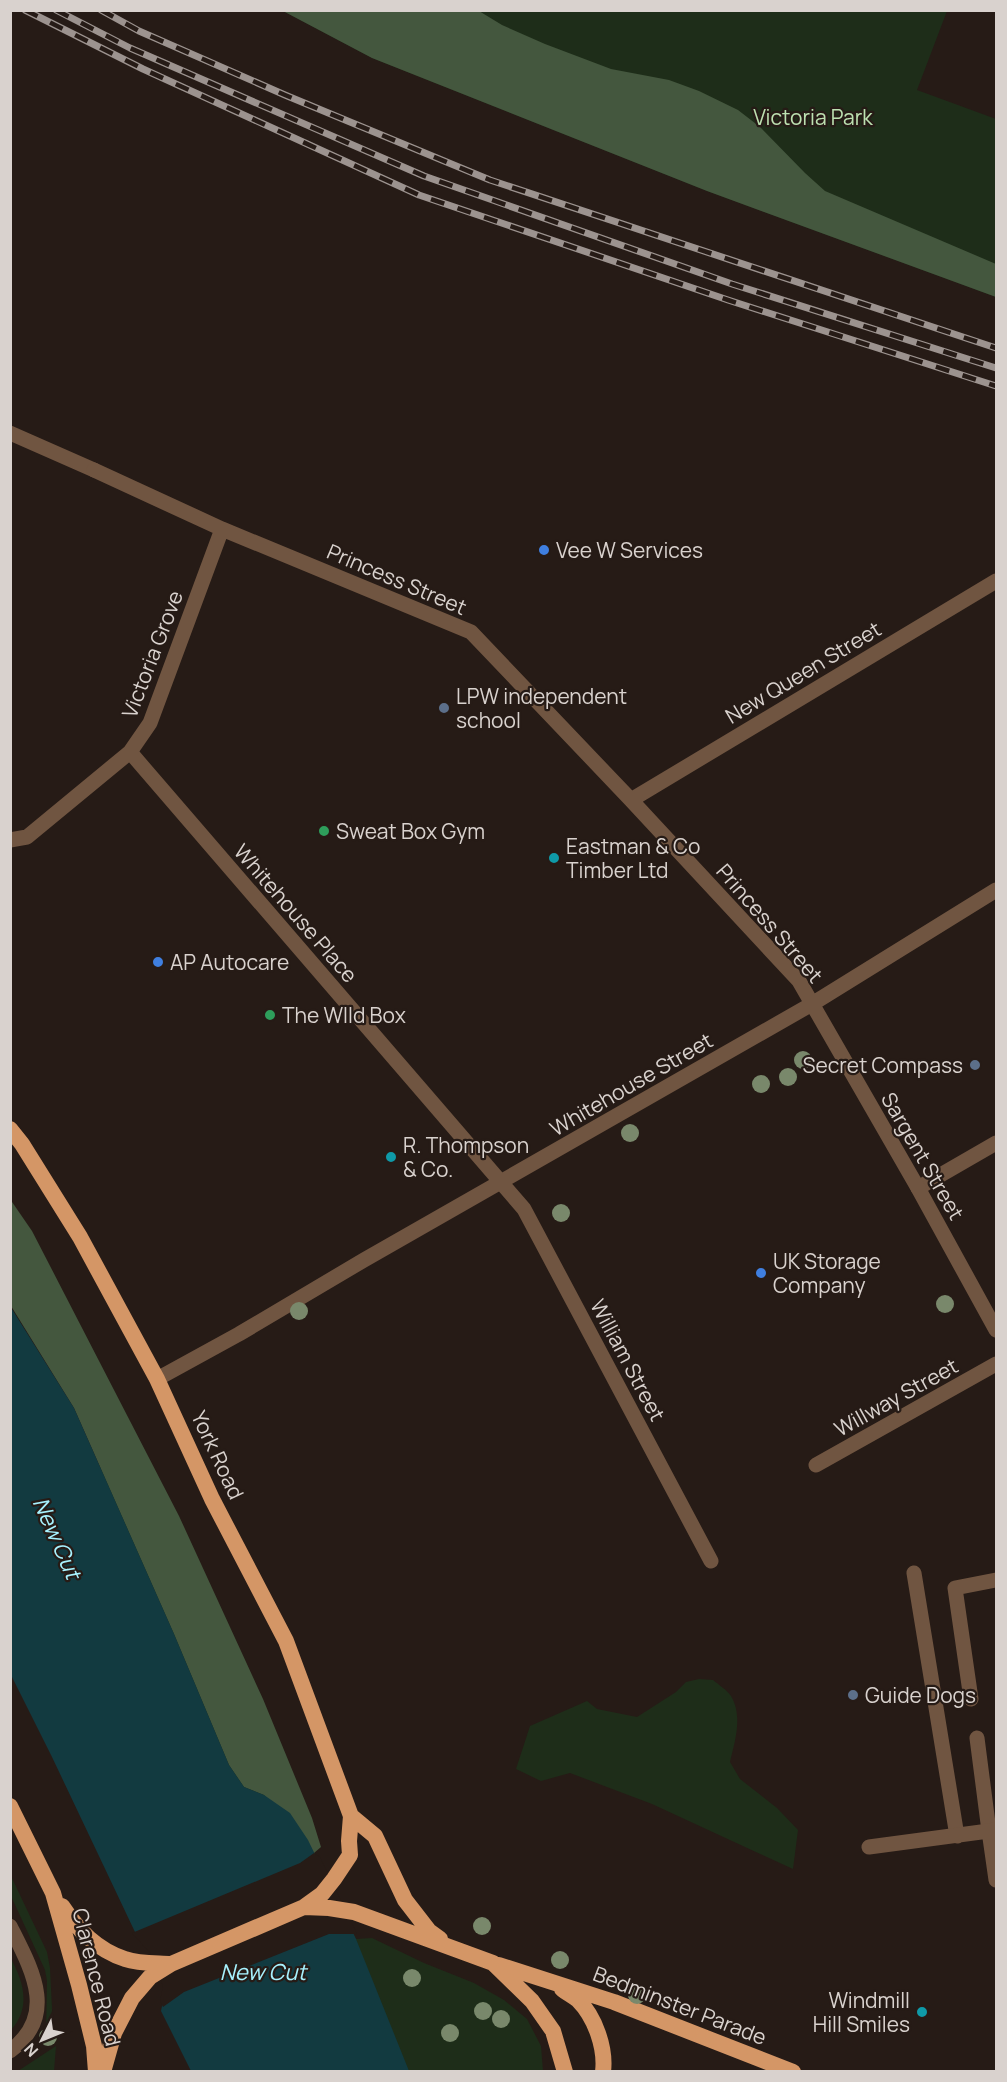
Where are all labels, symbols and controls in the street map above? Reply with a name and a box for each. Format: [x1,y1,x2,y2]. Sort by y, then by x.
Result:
park label: Victoria Park [753,103,873,131]
place label: Vee W Services [556,536,703,564]
street label: Princess Street [323,537,471,621]
marker: Vee W Services [537,543,551,557]
street label: Victoria Grove [115,586,189,722]
street label: New Queen Street [720,614,886,730]
place label: LPW independent school [456,682,627,734]
marker: LPW independent school [437,701,451,715]
place label: Sweat Box Gym [336,817,485,845]
marker: Sweat Box Gym [317,824,331,838]
place label: Eastman & Co Timber Ltd [566,832,701,884]
street label: Whitehouse Place [228,838,364,988]
marker: Eastman & Co Timber Ltd [547,851,561,865]
street label: Princess Street [711,858,829,988]
place label: AP Autocare [170,948,289,976]
marker: AP Autocare [151,955,165,969]
place label: The WIld Box [282,1001,406,1029]
marker: The WIld Box [263,1008,277,1022]
street label: Whitehouse Street [544,1026,718,1142]
place label: Secret Compass [803,1051,963,1079]
marker: Secret Compass [968,1058,982,1072]
street label: Sargent Street [875,1087,971,1225]
place label: R. Thompson & Co. [403,1131,529,1183]
marker: R. Thompson & Co. [384,1150,398,1164]
place label: UK Storage Company [773,1247,881,1299]
marker: UK Storage Company [754,1266,768,1280]
street label: William Street [584,1294,672,1426]
street label: Willway Street [829,1351,963,1443]
street label: York Road [185,1406,251,1504]
water label: New Cut [26,1492,89,1586]
place label: Guide Dogs [865,1681,976,1709]
marker: Guide Dogs [846,1688,860,1702]
street label: Clarence Road [66,1905,128,2049]
water label: New Cut [220,1957,308,1987]
street label: Bedminster Parade [589,1959,771,2051]
place label: Windmill Hill Smiles [813,1986,910,2038]
marker: Windmill Hill Smiles [915,2005,929,2019]
north arrow [12,2010,72,2070]
text: N [19,2039,43,2062]

